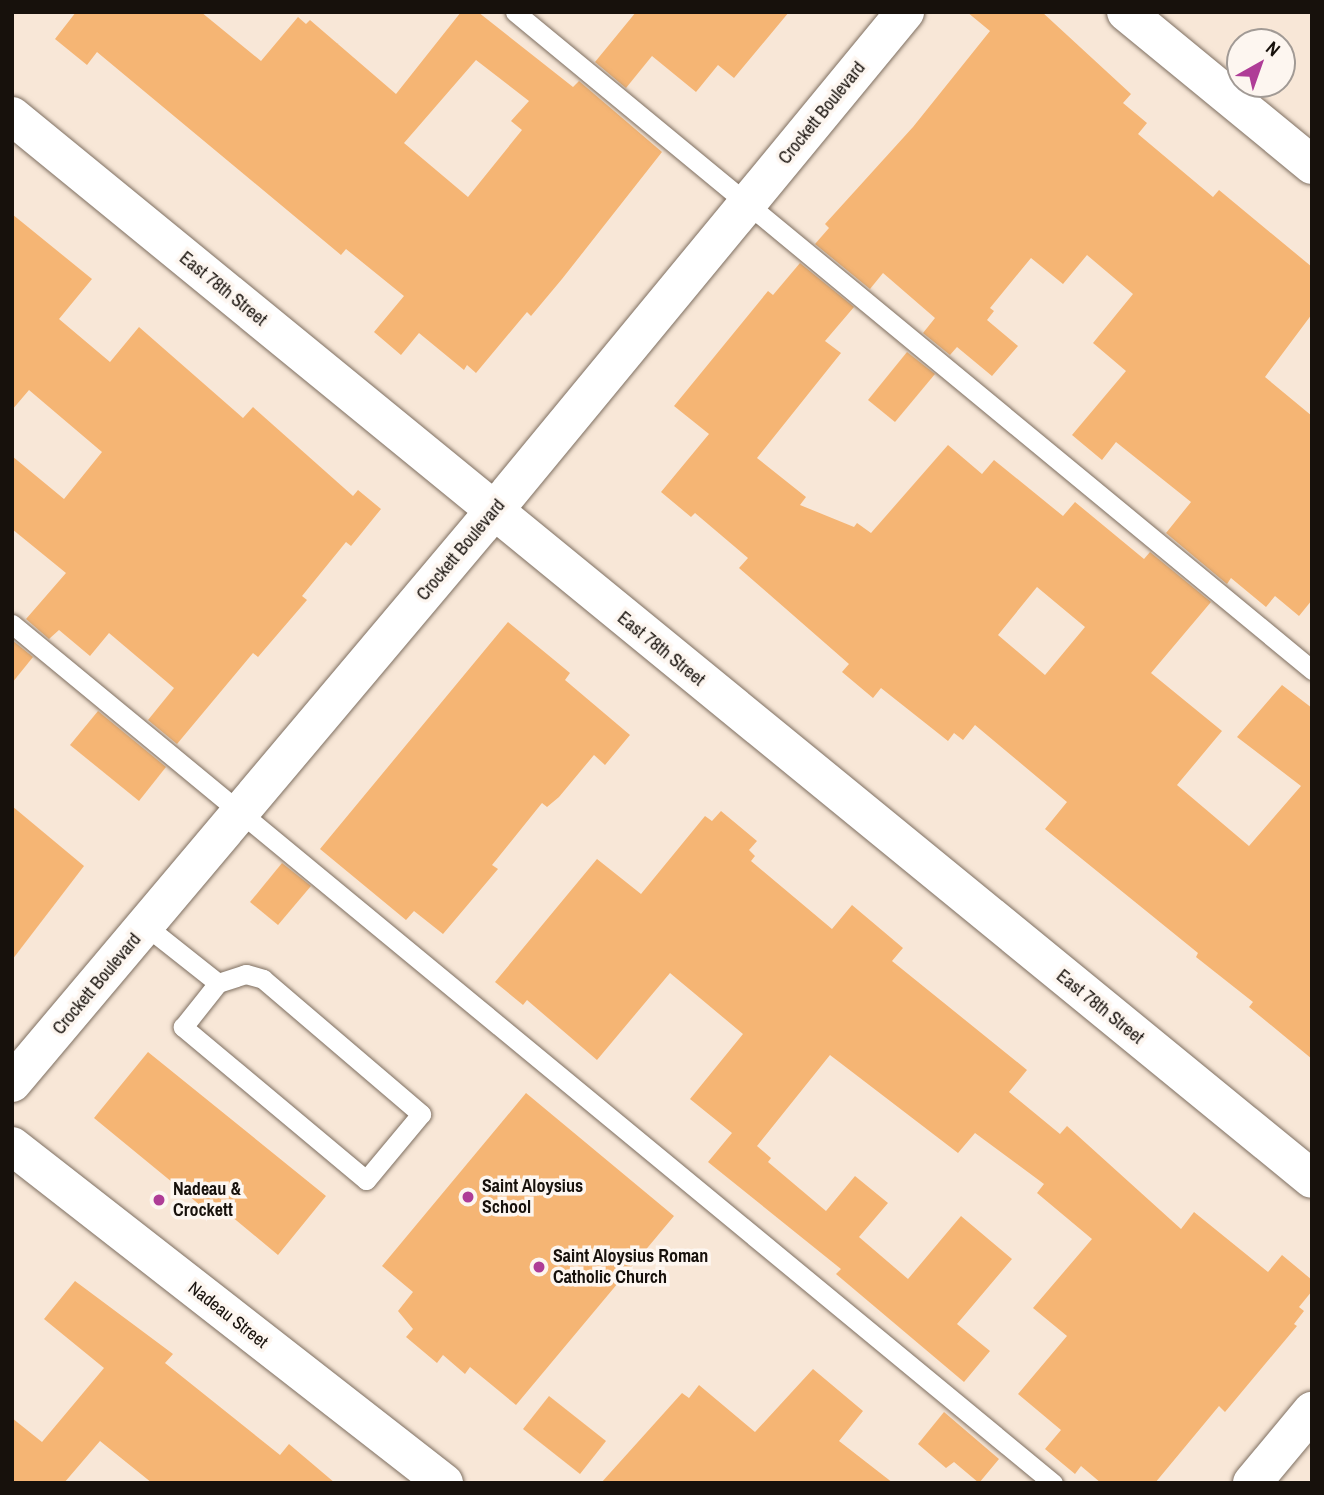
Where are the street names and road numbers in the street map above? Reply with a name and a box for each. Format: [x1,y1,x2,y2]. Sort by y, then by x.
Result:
street label: Crockett Boulevard [774,57,870,169]
street label: East 78th Street [175,247,271,331]
street label: Crockett Boulevard [412,495,510,605]
street label: East 78th Street [613,607,709,691]
street label: Crockett Boulevard [48,929,146,1039]
street label: East 78th Street [1052,965,1148,1049]
street label: Nadeau Street [184,1277,272,1353]

